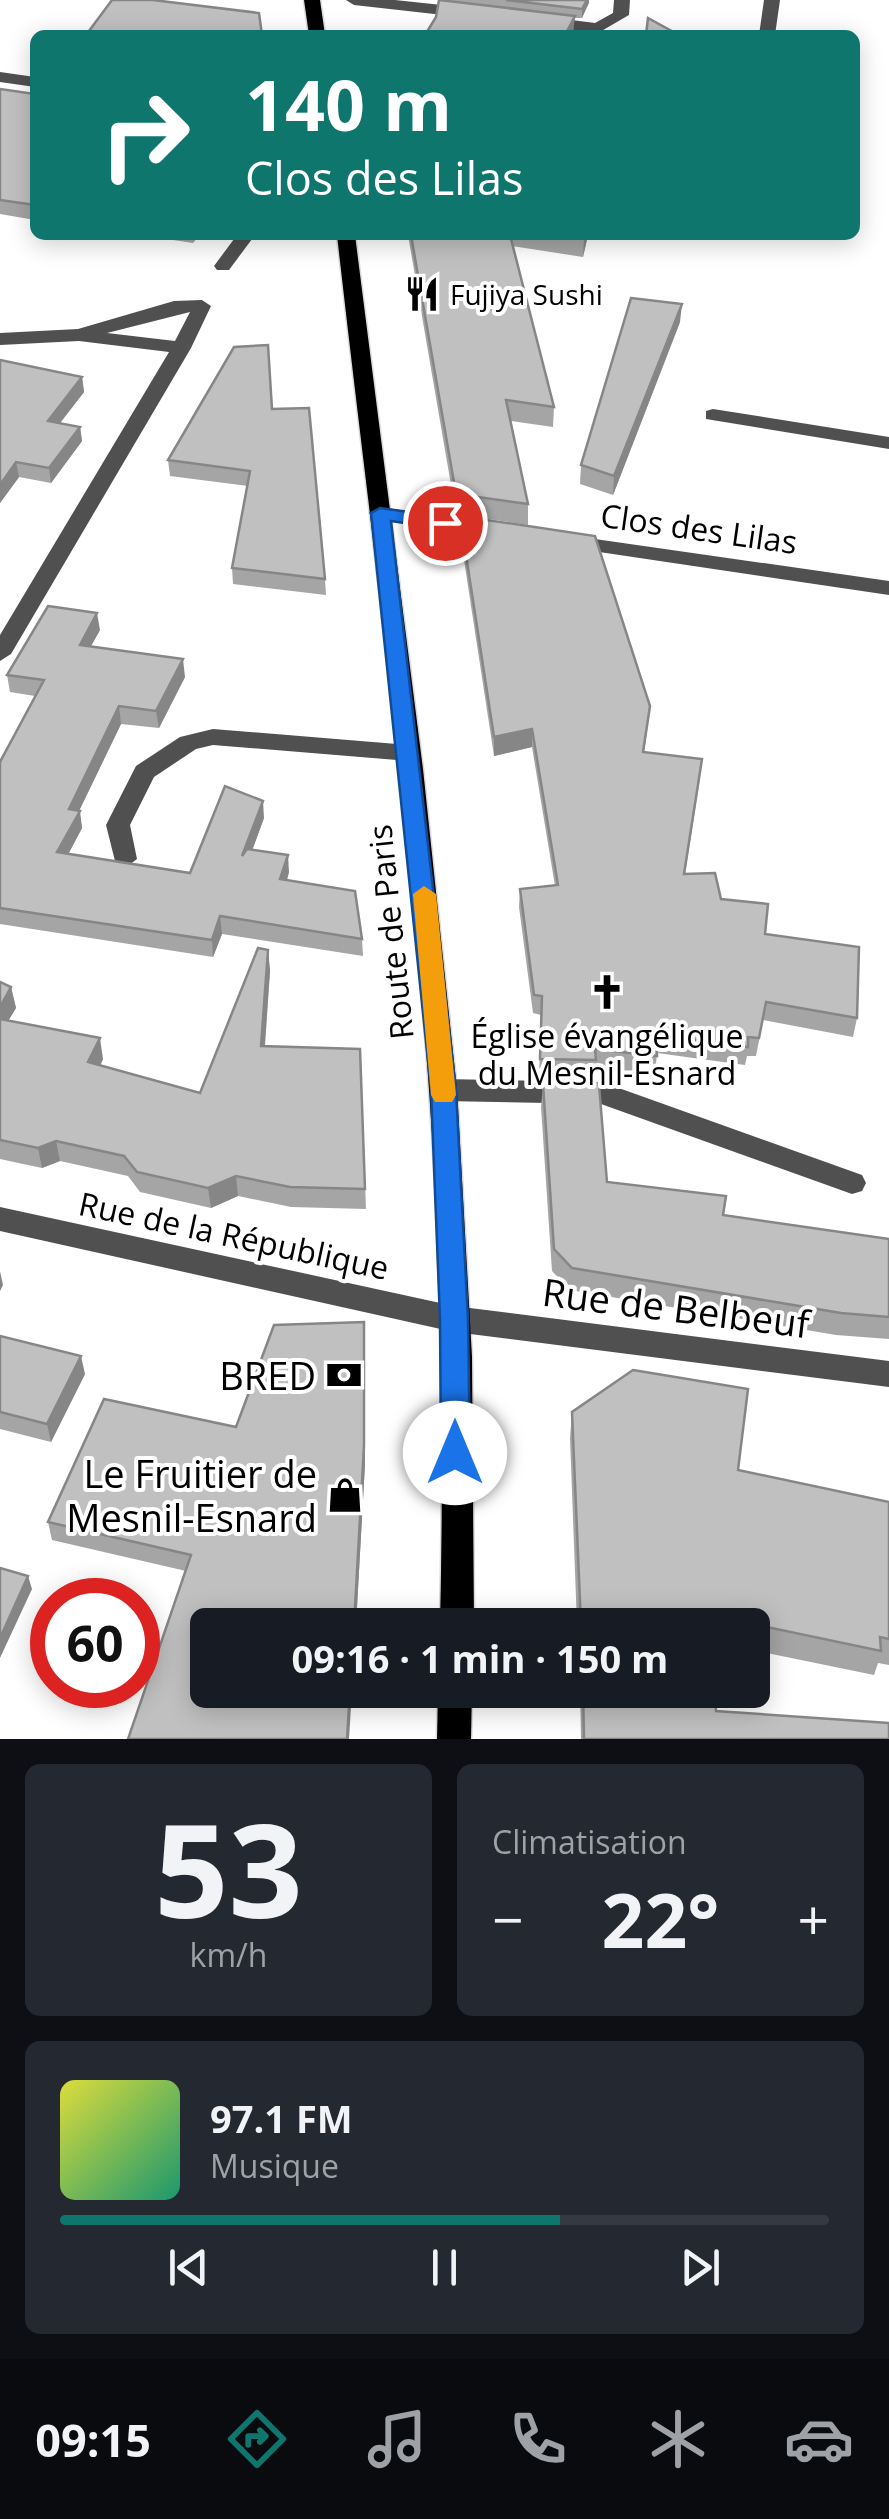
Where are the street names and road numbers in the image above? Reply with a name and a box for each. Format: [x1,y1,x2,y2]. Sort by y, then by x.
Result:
street label: Clos des Lilas [598,493,800,563]
street label: Route de Paris [357,823,423,1041]
street label: Rue de la République [75,1181,393,1289]
street label: Rue de Belbeuf [540,1265,815,1349]

